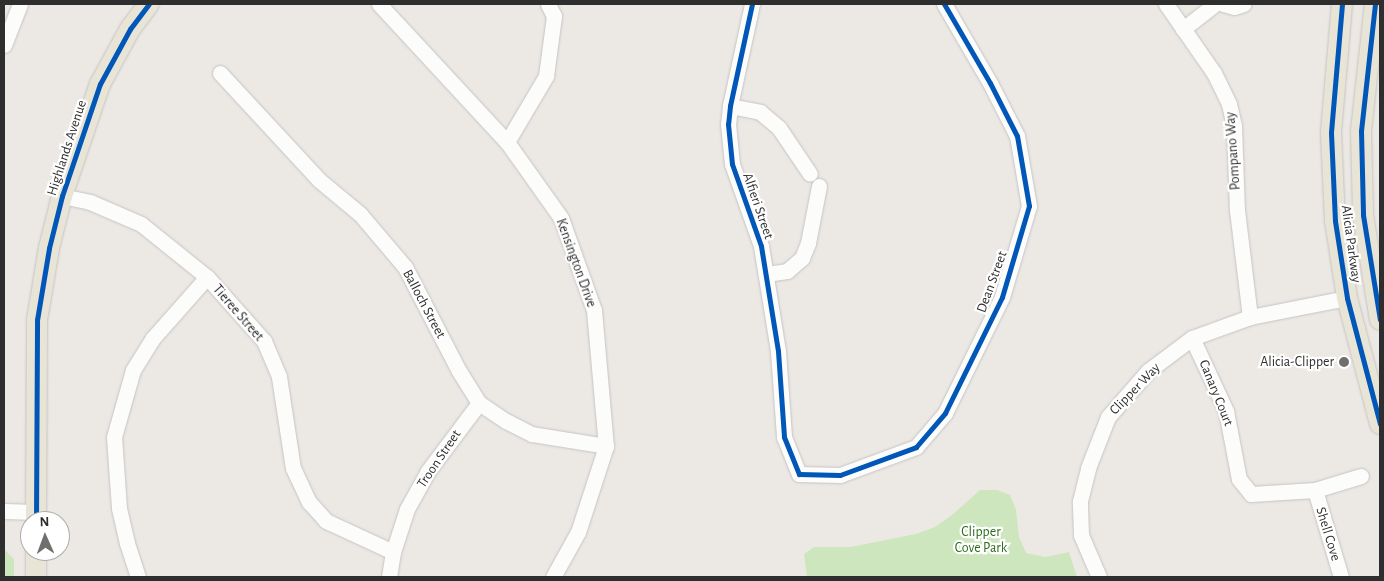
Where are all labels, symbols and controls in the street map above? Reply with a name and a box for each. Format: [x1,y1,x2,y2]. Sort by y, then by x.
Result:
street label: Highlands Avenue [44,98,90,198]
street label: Pompano Way [1222,111,1244,191]
street label: Alfieri Street [739,171,777,241]
street label: Alicia Parkway [1337,204,1365,284]
street label: Kensington Drive [552,216,600,310]
street label: Dean Street [973,249,1011,315]
street label: Balloch Street [399,267,449,341]
street label: Tieree Street [209,281,267,345]
place label: Alicia-Clipper [1260,354,1334,370]
marker: Alicia-Clipper [1338,356,1350,368]
street label: Canary Court [1195,357,1237,429]
street label: Clipper Way [1106,360,1164,418]
street label: Troon Street [413,427,465,491]
street label: Shell Cove [1312,505,1344,563]
north arrow [20,511,70,561]
text: N [39,515,50,529]
park label: Clipper Cove Park [955,524,1007,556]

